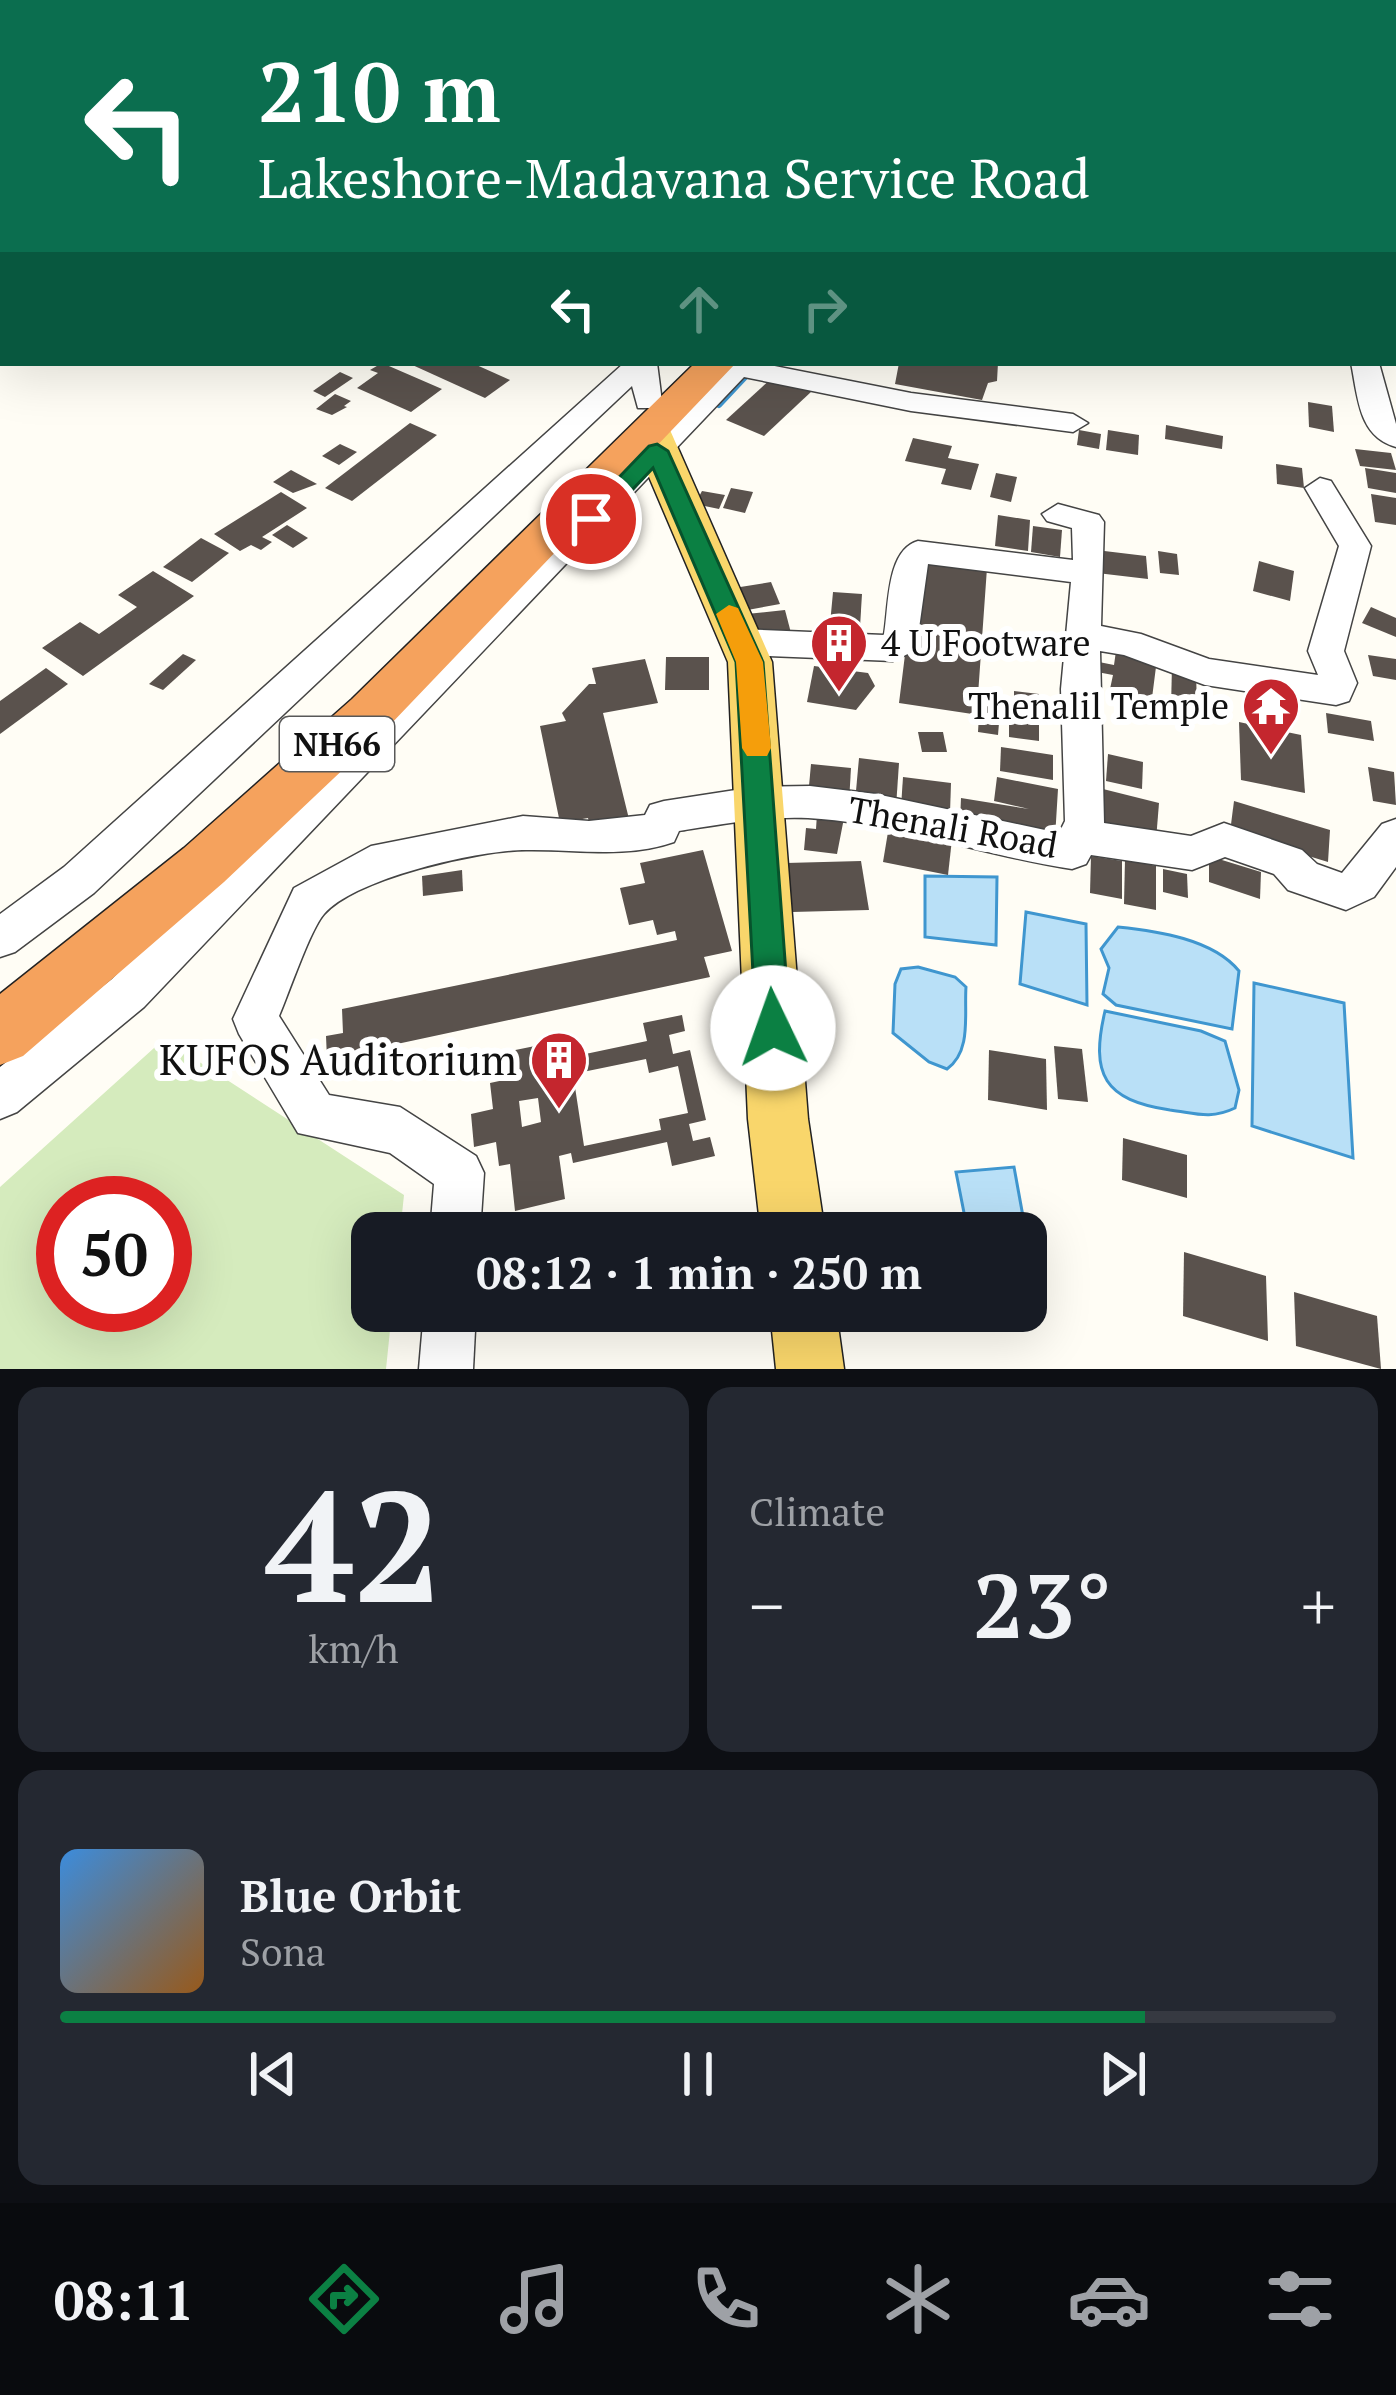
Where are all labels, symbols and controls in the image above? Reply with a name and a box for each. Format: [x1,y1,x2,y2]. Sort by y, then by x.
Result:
text: 210 m [258,35,501,146]
icon: left [60,48,216,204]
text: Lakeshore-Madavana Service Road [258,142,1090,213]
icon: left [540,276,606,342]
icon: ahead [666,276,732,342]
icon: right [792,276,858,342]
pin [540,468,642,570]
icon: arrive [558,486,624,552]
building icon: 4 U Footware [808,612,870,694]
place label: 4 U Footware [881,619,1091,666]
temple icon: Thenalil Temple [1240,675,1302,757]
place label: Thenalil Temple [968,682,1229,729]
road number: NH66 [280,717,394,771]
street label: Thenali Road [845,785,1061,868]
position arrow [710,965,836,1091]
building icon: KUFOS Auditorium [528,1029,590,1111]
place label: KUFOS Auditorium [159,1031,517,1087]
speed limit sign: 50 [36,1176,192,1332]
text: 08:12 · 1 min · 250 m [476,1242,922,1302]
text: 42 [265,1440,442,1647]
text: Climate [749,1485,885,1537]
text: 23° [973,1544,1112,1664]
text: − [749,1561,784,1649]
text: + [1301,1561,1336,1649]
text: km/h [308,1622,399,1674]
text: Blue Orbit [240,1865,461,1925]
text: Sona [240,1925,325,1977]
icon: previous [240,2041,306,2107]
icon: pause [665,2041,731,2107]
icon: next [1090,2041,1156,2107]
icon: directions [302,2257,386,2341]
icon: music [493,2257,577,2341]
icon: phone [684,2257,768,2341]
icon: climate [876,2257,960,2341]
icon: car [1067,2257,1151,2341]
icon: filters [1258,2257,1342,2341]
text: 08:11 [54,2264,194,2335]

